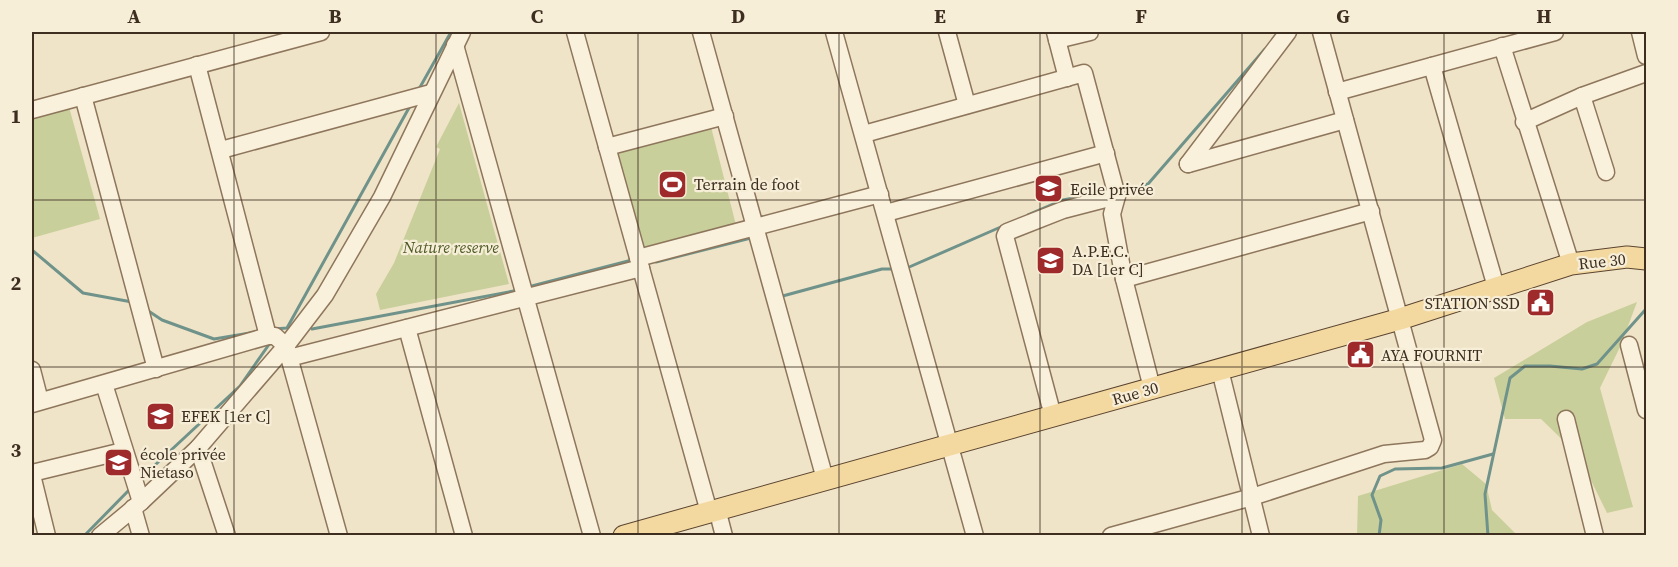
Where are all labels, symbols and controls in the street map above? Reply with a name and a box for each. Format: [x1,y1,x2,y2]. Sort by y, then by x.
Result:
text: A [127,2,141,30]
text: B [328,2,342,30]
text: C [531,2,543,30]
text: D [731,2,745,30]
text: E [934,2,946,30]
text: F [1135,2,1147,30]
text: G [1336,2,1350,30]
text: H [1536,2,1552,30]
text: 1 [11,102,21,130]
sports icon: Terrain de foot [657,168,689,200]
place label: Terrain de foot [694,173,800,195]
school or university icon: Ecile privée [1033,173,1065,205]
place label: Ecile privée [1070,178,1154,200]
park label: Nature reserve [402,236,499,258]
place label: A.P.E.C. DA [1er C] [1072,240,1144,280]
school or university icon: A.P.E.C. DA [1er C] [1035,244,1067,276]
street label: Rue 30 [1577,248,1627,274]
text: 2 [11,269,22,297]
public building icon: STATION SSD [1525,287,1557,319]
place label: STATION SSD [1425,292,1520,314]
public building icon: AYA FOURNIT [1344,339,1376,371]
place label: AYA FOURNIT [1381,344,1483,366]
street label: Rue 30 [1109,376,1161,410]
school or university icon: EFEK [1er C] [144,400,176,432]
place label: EFEK [1er C] [181,405,271,427]
text: 3 [11,436,22,464]
place label: école privée Nietaso [140,443,226,483]
school or university icon: école privée Nietaso [103,447,135,479]

